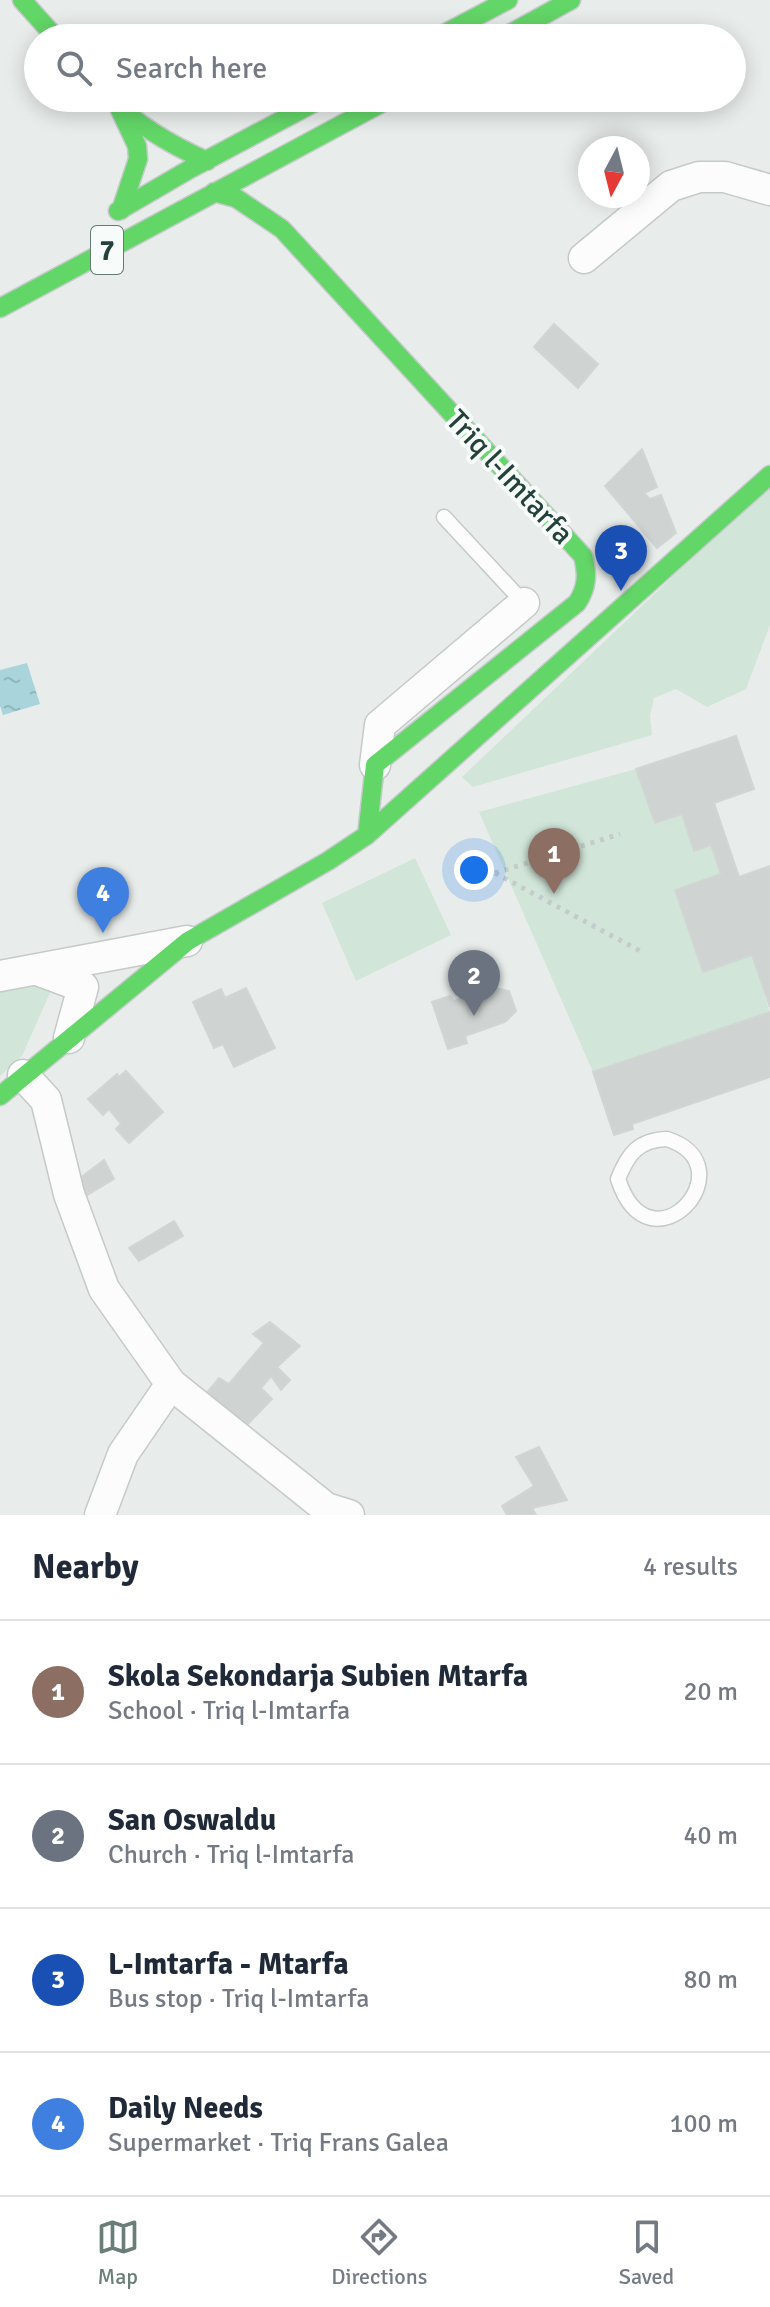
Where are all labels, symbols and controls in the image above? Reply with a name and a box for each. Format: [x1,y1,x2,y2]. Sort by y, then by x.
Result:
search box [24,24,746,112]
icon: search [52,46,96,90]
text: Search here [116,50,267,87]
north arrow [578,136,650,208]
road number: 7 [91,226,123,274]
street label: Triq l-Imtarfa [438,403,581,552]
pin: 3 [595,525,647,591]
pin: 1 [528,828,580,894]
your location [454,850,494,890]
pin: 4 [77,867,129,933]
pin: 2 [448,950,500,1016]
text: Nearby [32,1546,139,1588]
text: 4 results [643,1551,738,1583]
text: Skola Sekondarja Subien Mtarfa [108,1658,528,1695]
text: 1 [51,1676,65,1708]
text: 20 m [683,1676,738,1708]
text: School · Triq l-Imtarfa [108,1695,350,1727]
text: San Oswaldu [108,1802,276,1839]
text: 2 [51,1820,65,1852]
text: 40 m [683,1820,738,1852]
text: Church · Triq l-Imtarfa [108,1839,354,1871]
text: L-Imtarfa - Mtarfa [108,1946,349,1983]
text: 3 [51,1964,65,1996]
text: 80 m [683,1964,738,1996]
text: Bus stop · Triq l-Imtarfa [108,1983,369,2015]
text: Daily Needs [108,2090,263,2127]
text: 4 [51,2108,65,2140]
text: 100 m [669,2108,738,2140]
text: Supermarket · Triq Frans Galea [108,2127,449,2159]
tab: Map [96,2215,140,2290]
tab: Directions [331,2215,427,2290]
tab: Saved [619,2215,674,2290]

